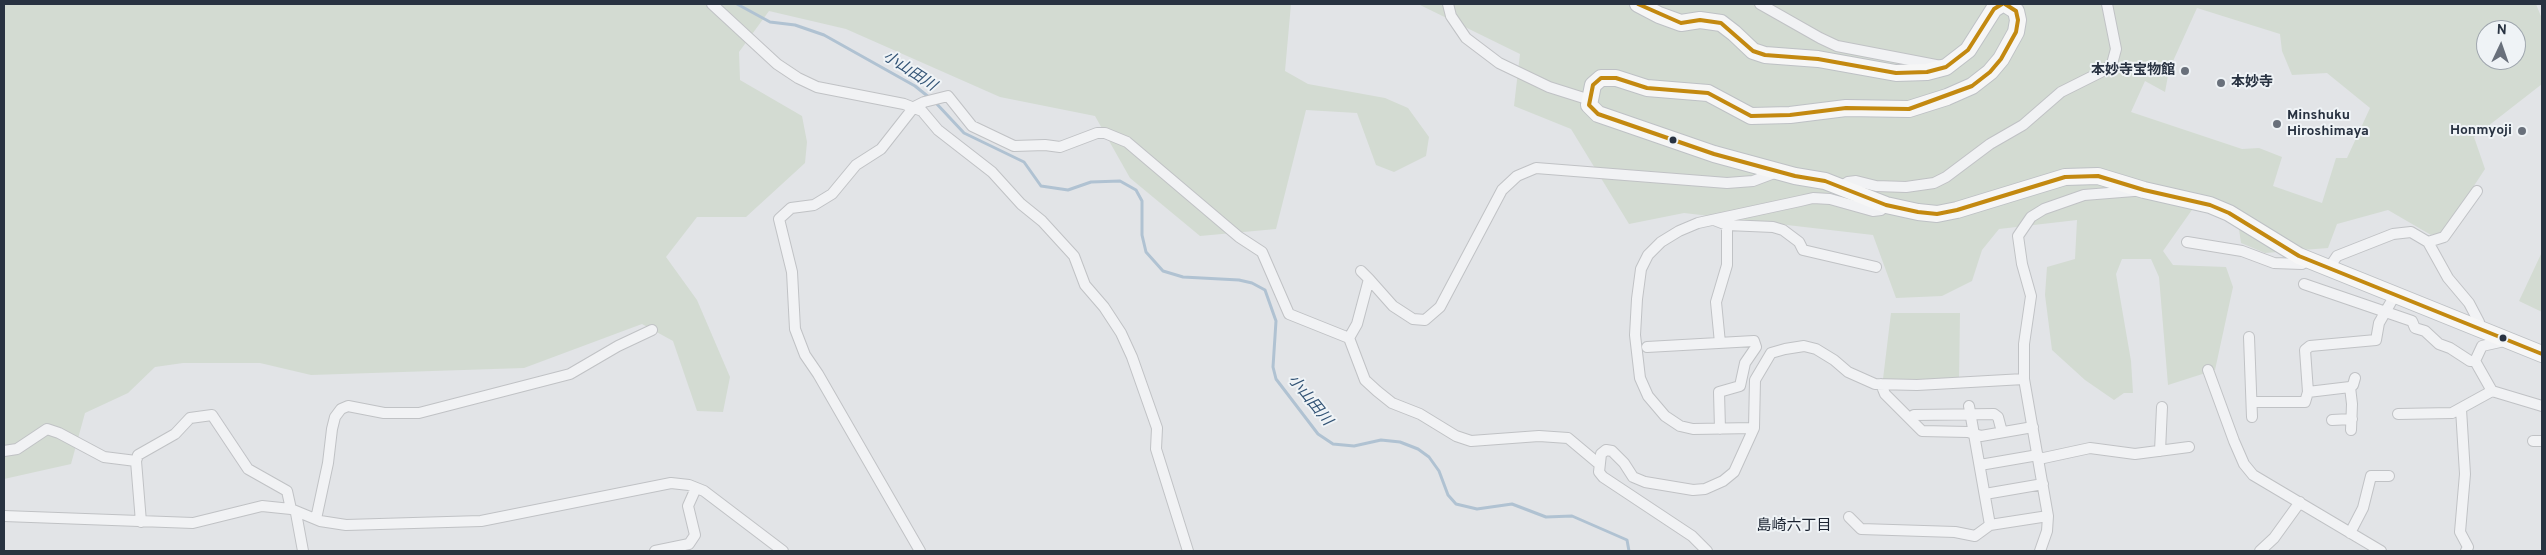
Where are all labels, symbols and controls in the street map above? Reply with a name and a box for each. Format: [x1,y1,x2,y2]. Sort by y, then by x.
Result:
north arrow [2476,20,2526,70]
text: N [2496,22,2507,39]
water label: 小山田川 [879,48,939,96]
place label: 本妙寺宝物館 [2091,63,2175,79]
marker: 本妙寺宝物館 [2179,65,2191,77]
place label: 本妙寺 [2231,75,2273,91]
marker: 本妙寺 [2215,77,2227,89]
place label: Minshuku Hiroshimaya [2287,108,2369,140]
marker: Minshuku Hiroshimaya [2271,118,2283,130]
place label: Honmyoji [2450,123,2512,139]
marker: Honmyoji [2516,125,2528,137]
unlabelled marker [1668,135,1678,145]
unlabelled marker [2498,333,2508,343]
water label: 小山田川 [1283,372,1335,430]
district label: 島崎六丁目 [1757,518,1831,536]

